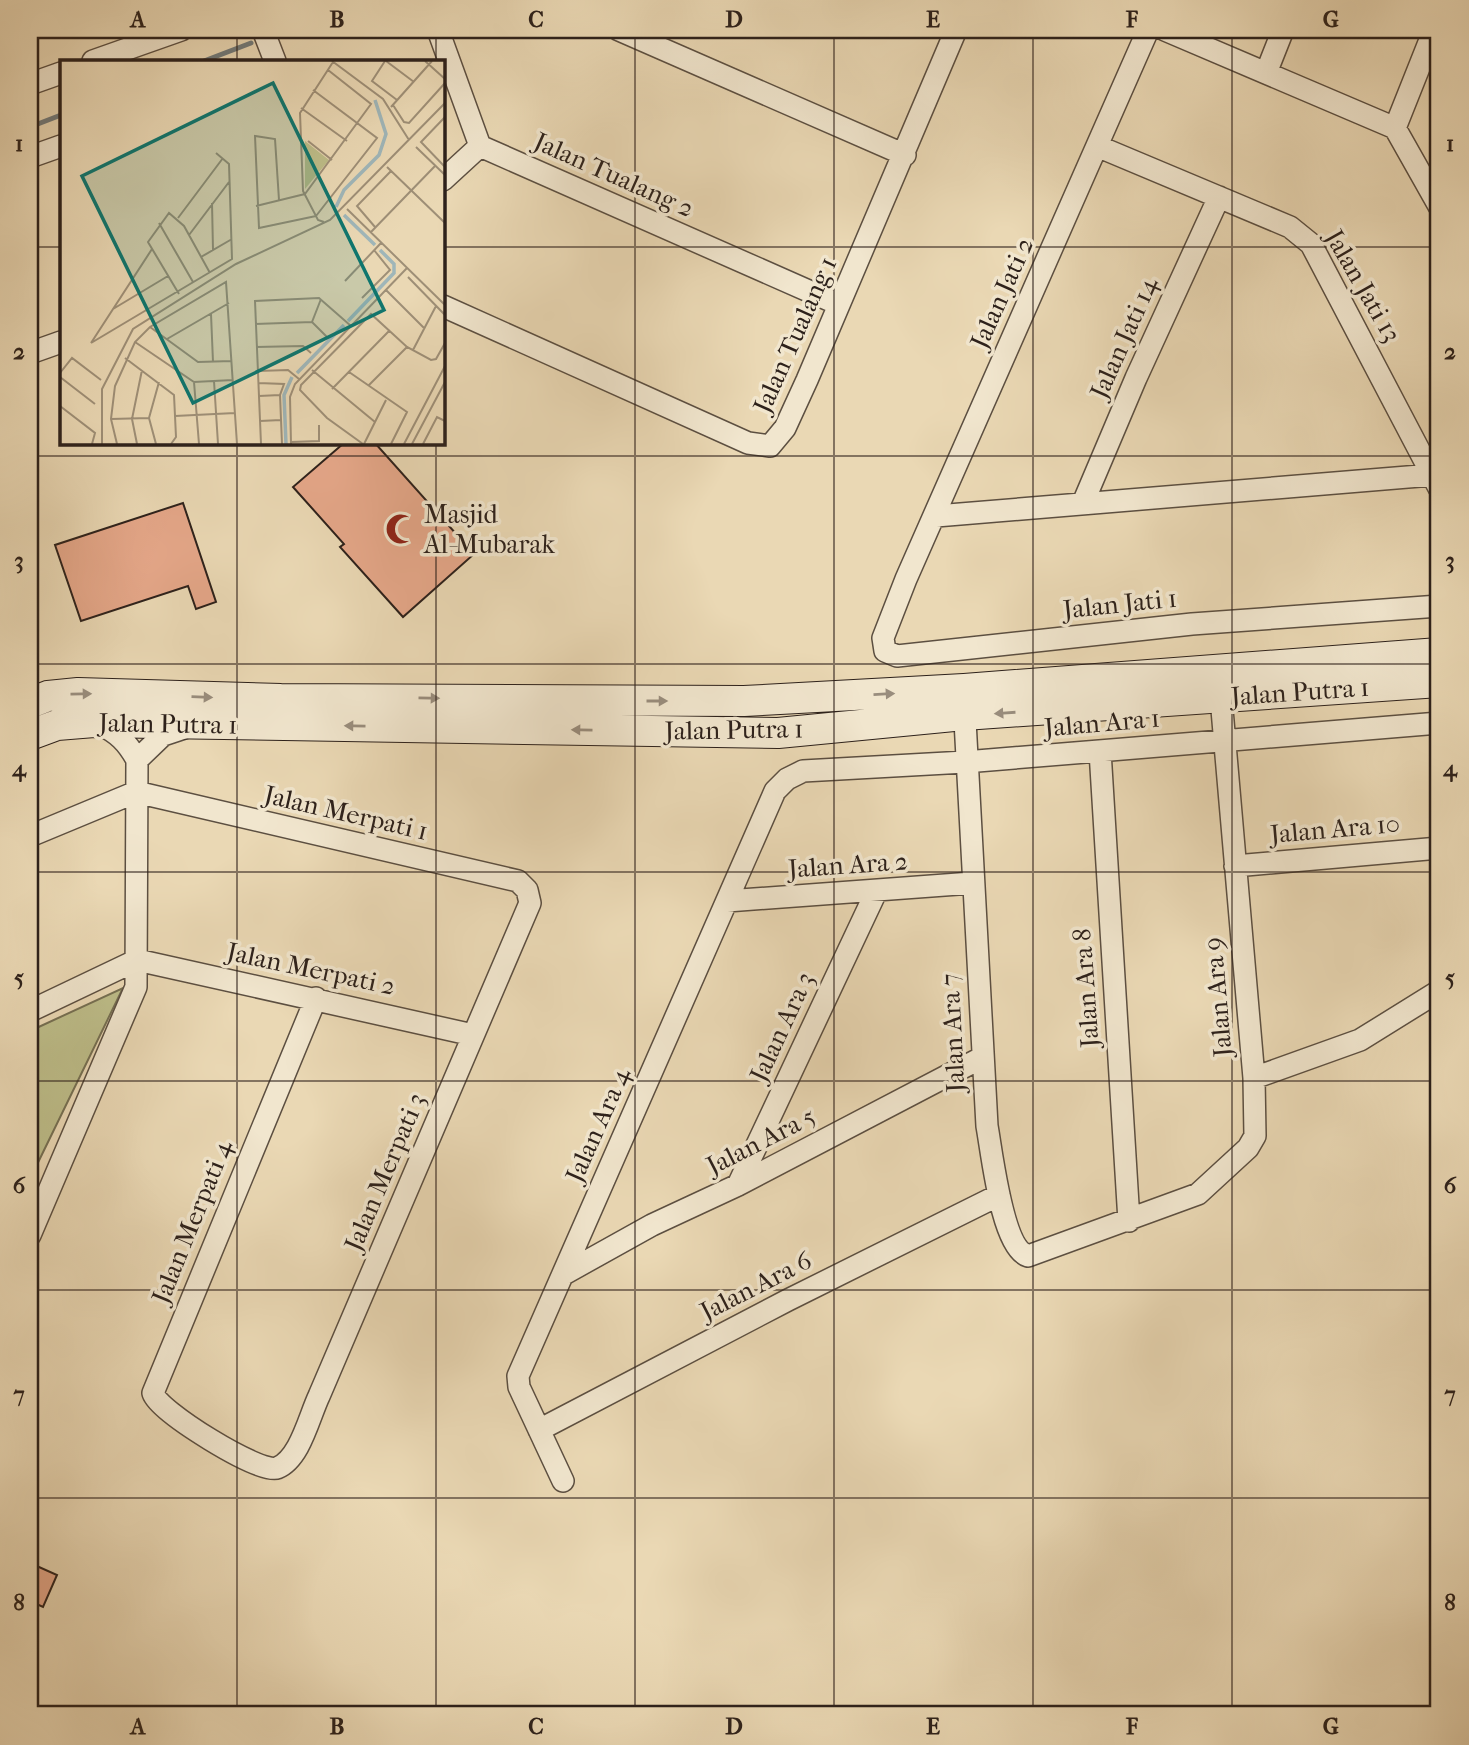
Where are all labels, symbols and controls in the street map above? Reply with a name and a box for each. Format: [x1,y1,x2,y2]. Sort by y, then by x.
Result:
text: A [129,6,147,33]
text: B [330,6,345,33]
text: C [528,6,544,33]
text: D [725,6,743,33]
text: E [926,6,940,33]
text: F [1125,6,1139,33]
text: G [1323,6,1339,33]
inset map [60,60,444,444]
street label: Jalan Tualang 2 [527,125,699,224]
text: 1 [15,130,23,157]
text: 1 [1446,130,1454,157]
street label: Jalan Jati 13 [1317,222,1408,348]
street label: Jalan Jati 2 [963,233,1040,355]
street label: Jalan Tualang 1 [746,252,843,420]
street label: Jalan Jati 14 [1083,272,1165,405]
text: 2 [13,338,25,365]
text: 2 [1444,338,1456,365]
place label: Masjid Al-Mubarak [423,499,556,560]
mosque icon: Masjid Al-Mubarak [384,512,418,546]
text: 3 [14,547,24,574]
text: 3 [1445,547,1455,574]
street label: Jalan Jati 1 [1060,583,1178,626]
street label: Jalan Putra 1 [1228,672,1370,712]
one-way arrow [70,688,92,700]
one-way arrow [873,688,895,699]
one-way arrow [191,691,213,702]
one-way arrow [418,693,440,704]
one-way arrow [646,695,668,707]
street label: Jalan Ara 1 [1041,703,1161,744]
street label: Jalan Putra 1 [96,707,238,741]
one-way arrow [993,708,1015,719]
street label: Jalan Putra 1 [662,713,804,747]
one-way arrow [343,721,365,732]
one-way arrow [571,724,593,736]
text: 4 [11,755,27,782]
text: 4 [1442,755,1458,782]
street label: Jalan Merpati 1 [259,779,431,847]
street label: Jalan Ara 10 [1267,808,1401,850]
street label: Jalan Ara 2 [785,845,909,885]
street label: Jalan Ara 8 [1066,927,1106,1051]
street label: Jalan Merpati 2 [222,936,398,1002]
street label: Jalan Ara 9 [1197,936,1239,1060]
text: 5 [14,964,24,991]
text: 5 [1445,964,1455,991]
street label: Jalan Ara 3 [742,967,821,1089]
street label: Jalan Ara 7 [934,973,972,1095]
street label: Jalan Ara 4 [558,1062,637,1189]
street label: Jalan Merpati 3 [337,1088,432,1257]
street label: Jalan Ara 5 [700,1100,821,1182]
street label: Jalan Merpati 4 [144,1135,239,1310]
text: 6 [13,1172,26,1199]
text: 6 [1444,1172,1457,1199]
street label: Jalan Ara 6 [693,1244,818,1328]
text: 7 [12,1381,25,1408]
text: 7 [1443,1381,1456,1408]
text: 8 [13,1589,25,1616]
text: 8 [1444,1589,1456,1616]
text: A [129,1713,147,1740]
text: B [330,1713,345,1740]
text: C [528,1713,544,1740]
text: D [725,1713,743,1740]
text: E [926,1713,940,1740]
text: F [1125,1713,1139,1740]
text: G [1323,1713,1339,1740]

